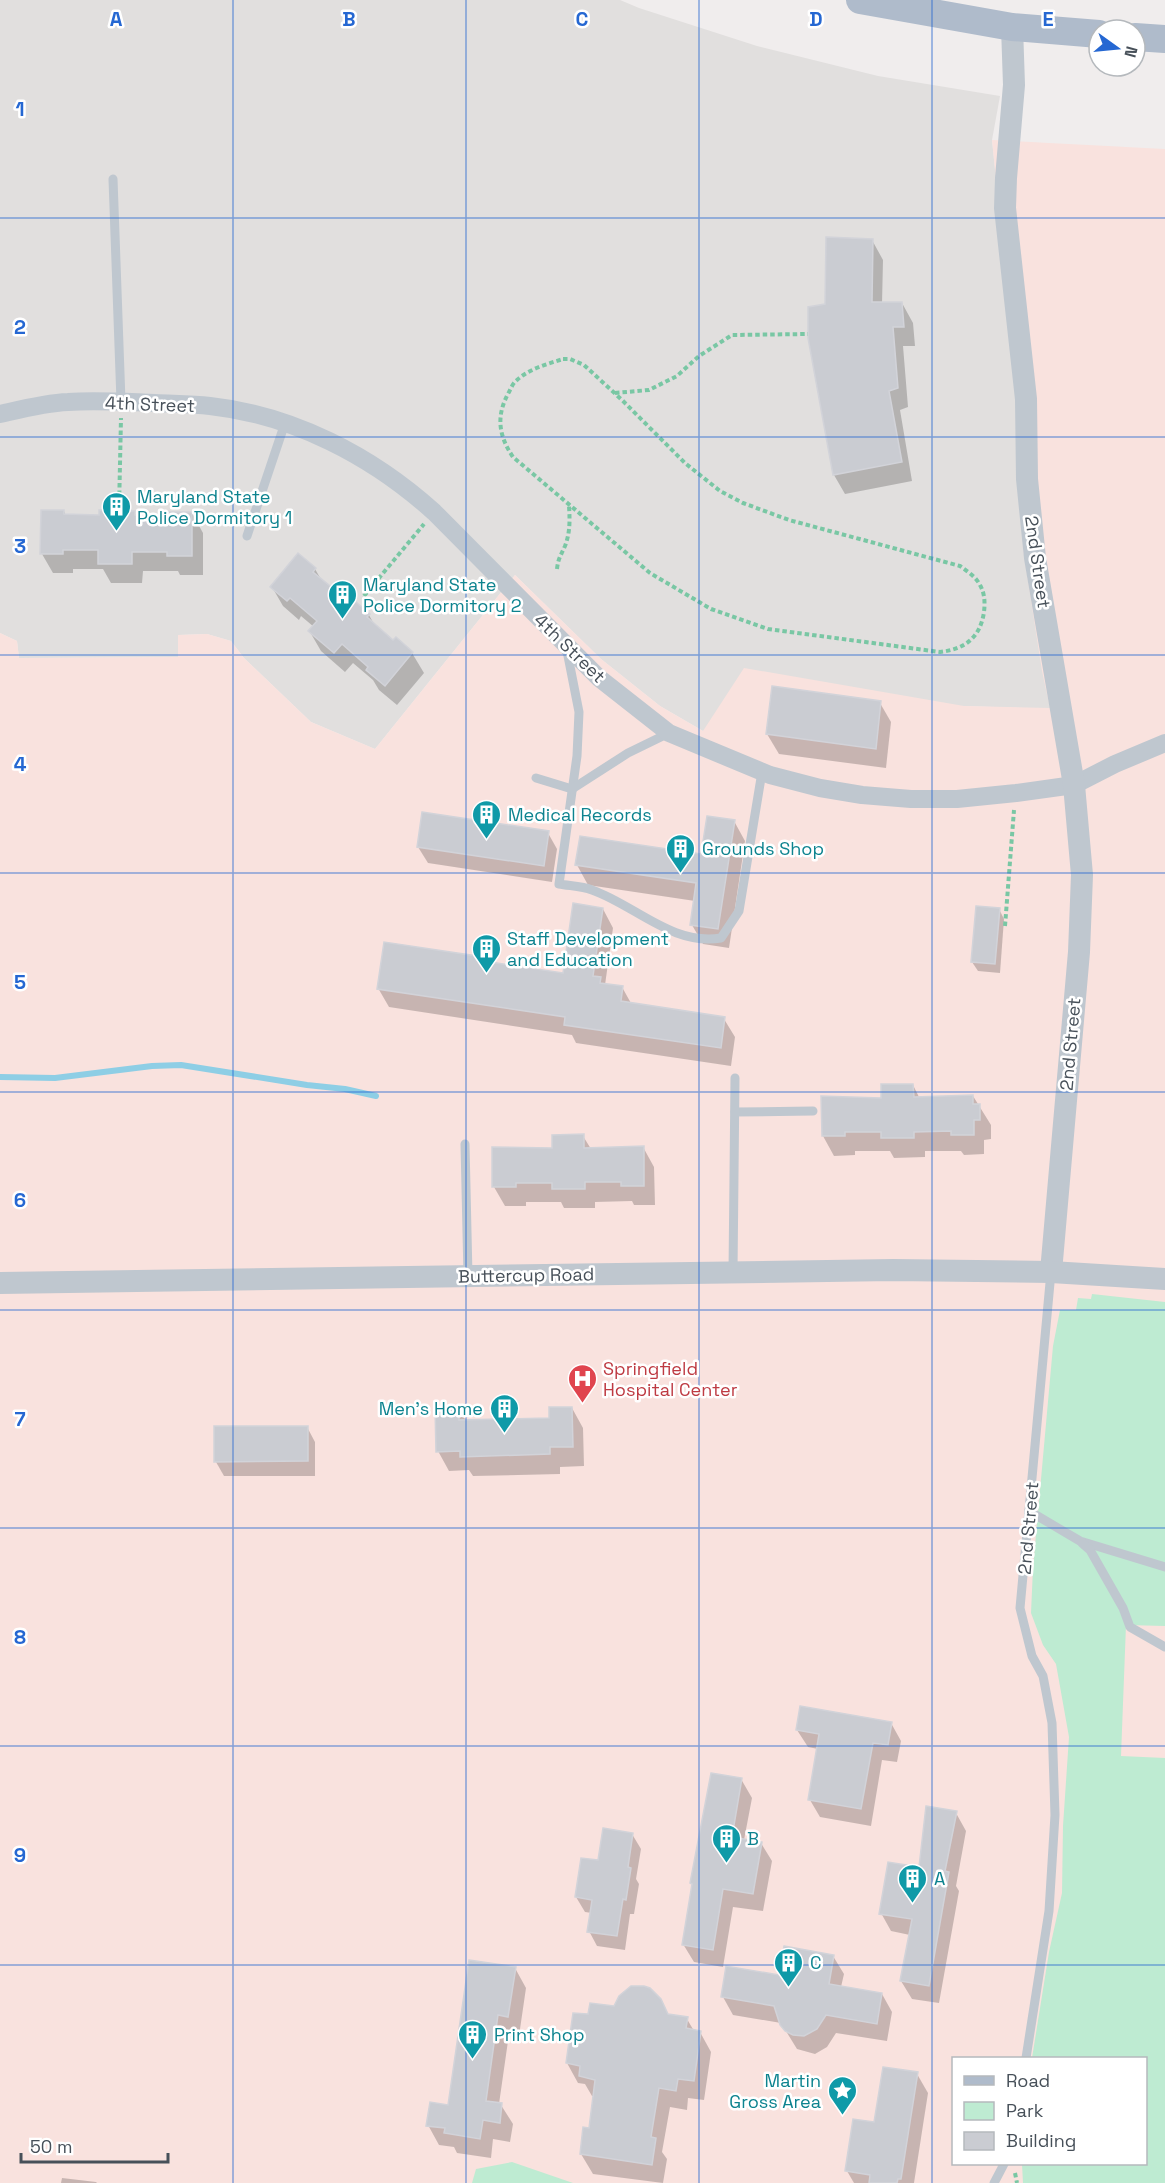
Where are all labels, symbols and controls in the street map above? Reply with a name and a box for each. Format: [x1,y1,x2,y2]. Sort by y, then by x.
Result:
text: A [110,6,123,32]
text: B [342,6,356,32]
text: C [576,6,589,32]
text: D [809,6,823,32]
text: E [1042,6,1054,32]
north arrow [1087,18,1147,78]
text: N [1119,44,1143,60]
text: 1 [15,96,25,122]
text: 2 [14,314,26,340]
street label: 4th Street [105,391,195,417]
place label: Maryland State Police Dormitory 1 [137,485,292,529]
building icon: Maryland State Police Dormitory 1 [100,490,132,532]
street label: 2nd Street [1020,514,1056,610]
text: 3 [14,533,26,559]
place label: Maryland State Police Dormitory 2 [363,573,522,617]
building icon: Maryland State Police Dormitory 2 [326,578,358,620]
street label: 4th Street [530,608,610,688]
text: 4 [14,751,27,777]
building icon: Medical Records [471,798,503,840]
place label: Medical Records [508,803,652,826]
building icon: Grounds Shop [665,832,697,874]
place label: Grounds Shop [702,837,824,860]
place label: Staff Development and Education [507,927,669,971]
building icon: Staff Development and Education [470,932,502,974]
text: 5 [14,969,26,995]
street label: 2nd Street [1054,997,1086,1091]
text: 6 [14,1187,26,1213]
street label: Buttercup Road [458,1262,594,1288]
place label: Springfield Hospital Center [603,1357,738,1401]
hospital icon: Springfield Hospital Center [566,1362,598,1404]
building icon: Men's Home [488,1392,520,1434]
place label: Men's Home [379,1397,483,1420]
text: 7 [14,1406,26,1432]
street label: 2nd Street [1012,1481,1044,1575]
text: 8 [14,1624,26,1650]
building icon: B [710,1822,742,1864]
place label: B [747,1827,759,1850]
text: 9 [14,1842,26,1868]
building icon: A [897,1862,929,1904]
place label: A [934,1867,945,1890]
building icon: C [773,1946,805,1988]
place label: C [810,1951,822,1974]
building icon: Print Shop [457,2018,489,2060]
place label: Print Shop [494,2023,584,2046]
legend [952,2057,1147,2165]
place label: Martin Gross Area [729,2069,821,2113]
text: Road [1006,2069,1050,2092]
place icon: Martin Gross Area [826,2074,858,2116]
text: Park [1006,2099,1044,2122]
scale bar [21,2126,168,2164]
text: Building [1006,2129,1076,2152]
text: 50 m [30,2135,72,2158]

